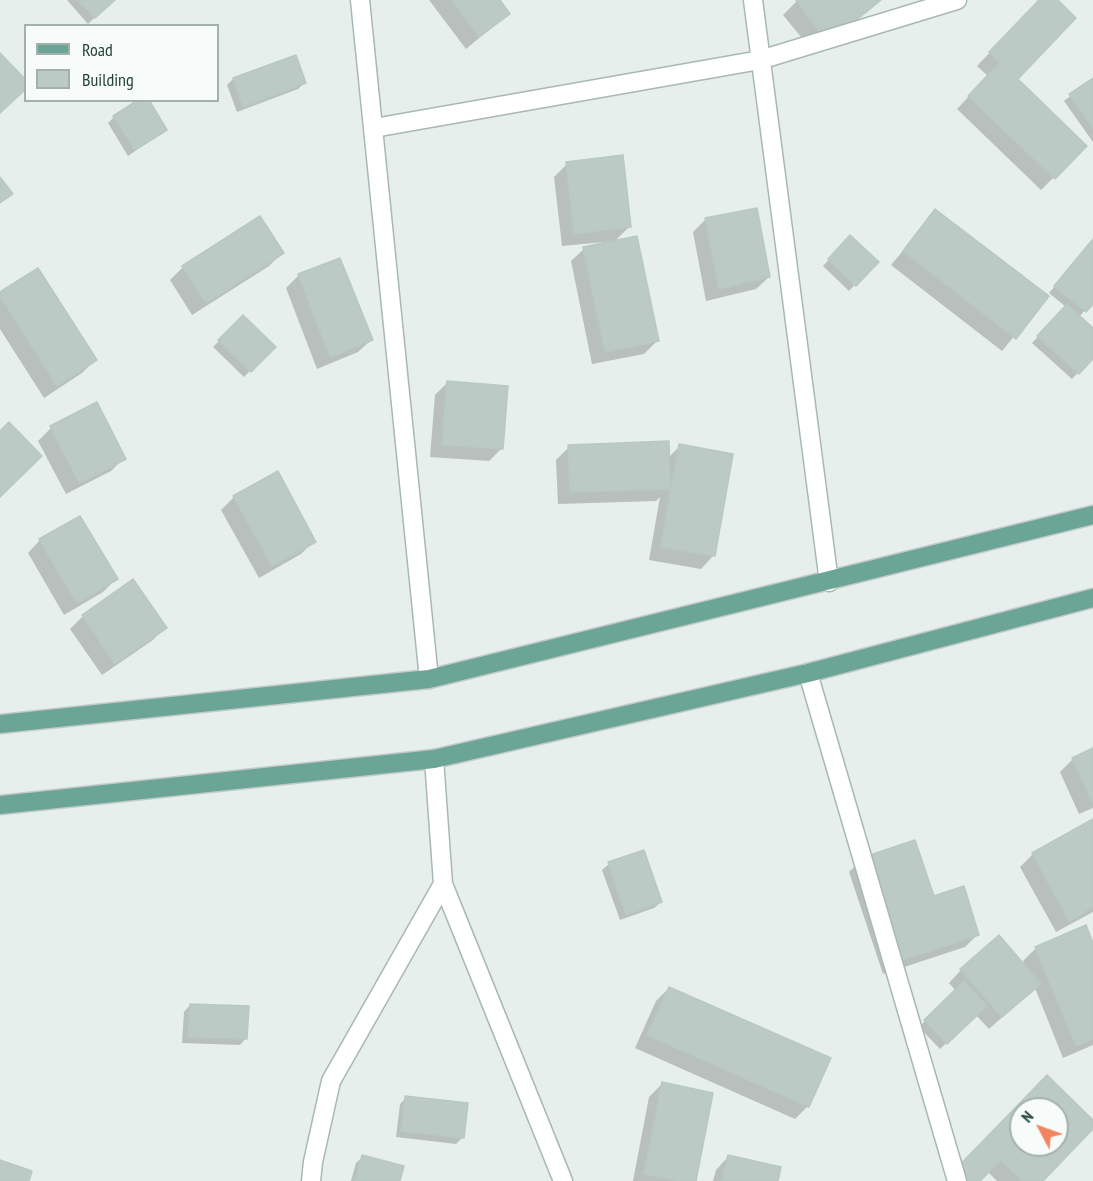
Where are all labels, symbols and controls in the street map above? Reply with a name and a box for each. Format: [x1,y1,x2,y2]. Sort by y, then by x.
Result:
legend [24,24,219,102]
text: Road [82,38,113,61]
text: Building [82,68,134,91]
north arrow [1009,1097,1069,1157]
text: N [1017,1107,1037,1126]

